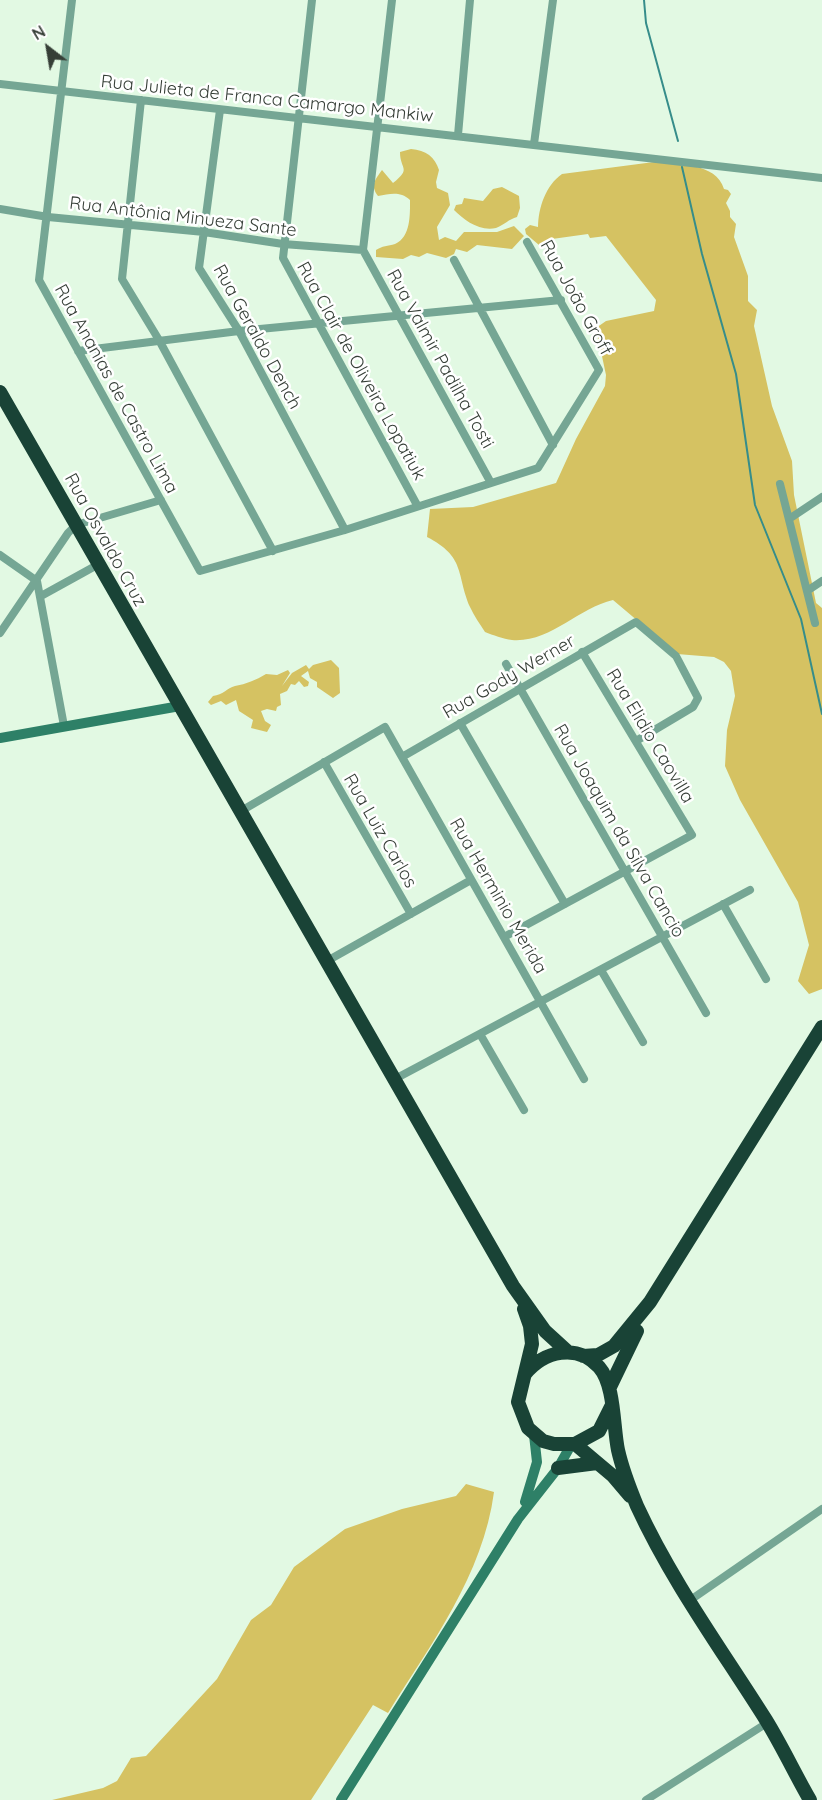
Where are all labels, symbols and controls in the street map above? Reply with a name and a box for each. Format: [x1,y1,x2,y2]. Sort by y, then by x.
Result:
north arrow [18,18,78,78]
text: N [29,21,49,44]
street label: Rua Julieta de Franca Camargo Mankiw [100,71,434,127]
street label: Rua Antônia Minueza Sante [68,192,298,242]
street label: Rua João Groff [535,236,617,360]
street label: Rua Clair de Oliveira Lopatiuk [292,258,430,484]
street label: Rua Geraldo Dench [208,261,306,413]
street label: Rua Valmir Padilha Tosti [382,266,498,452]
street label: Rua Ananias de Castro Lima [49,281,183,497]
street label: Rua Osvaldo Cruz [59,470,151,610]
street label: Rua Gody Werner [439,630,579,724]
street label: Rua Elidio Caovilla [601,665,699,807]
street label: Rua Joaquim da Silva Cancio [549,720,689,942]
street label: Rua Luiz Carlos [339,770,421,892]
street label: Rua Herminio Merida [445,814,551,978]

